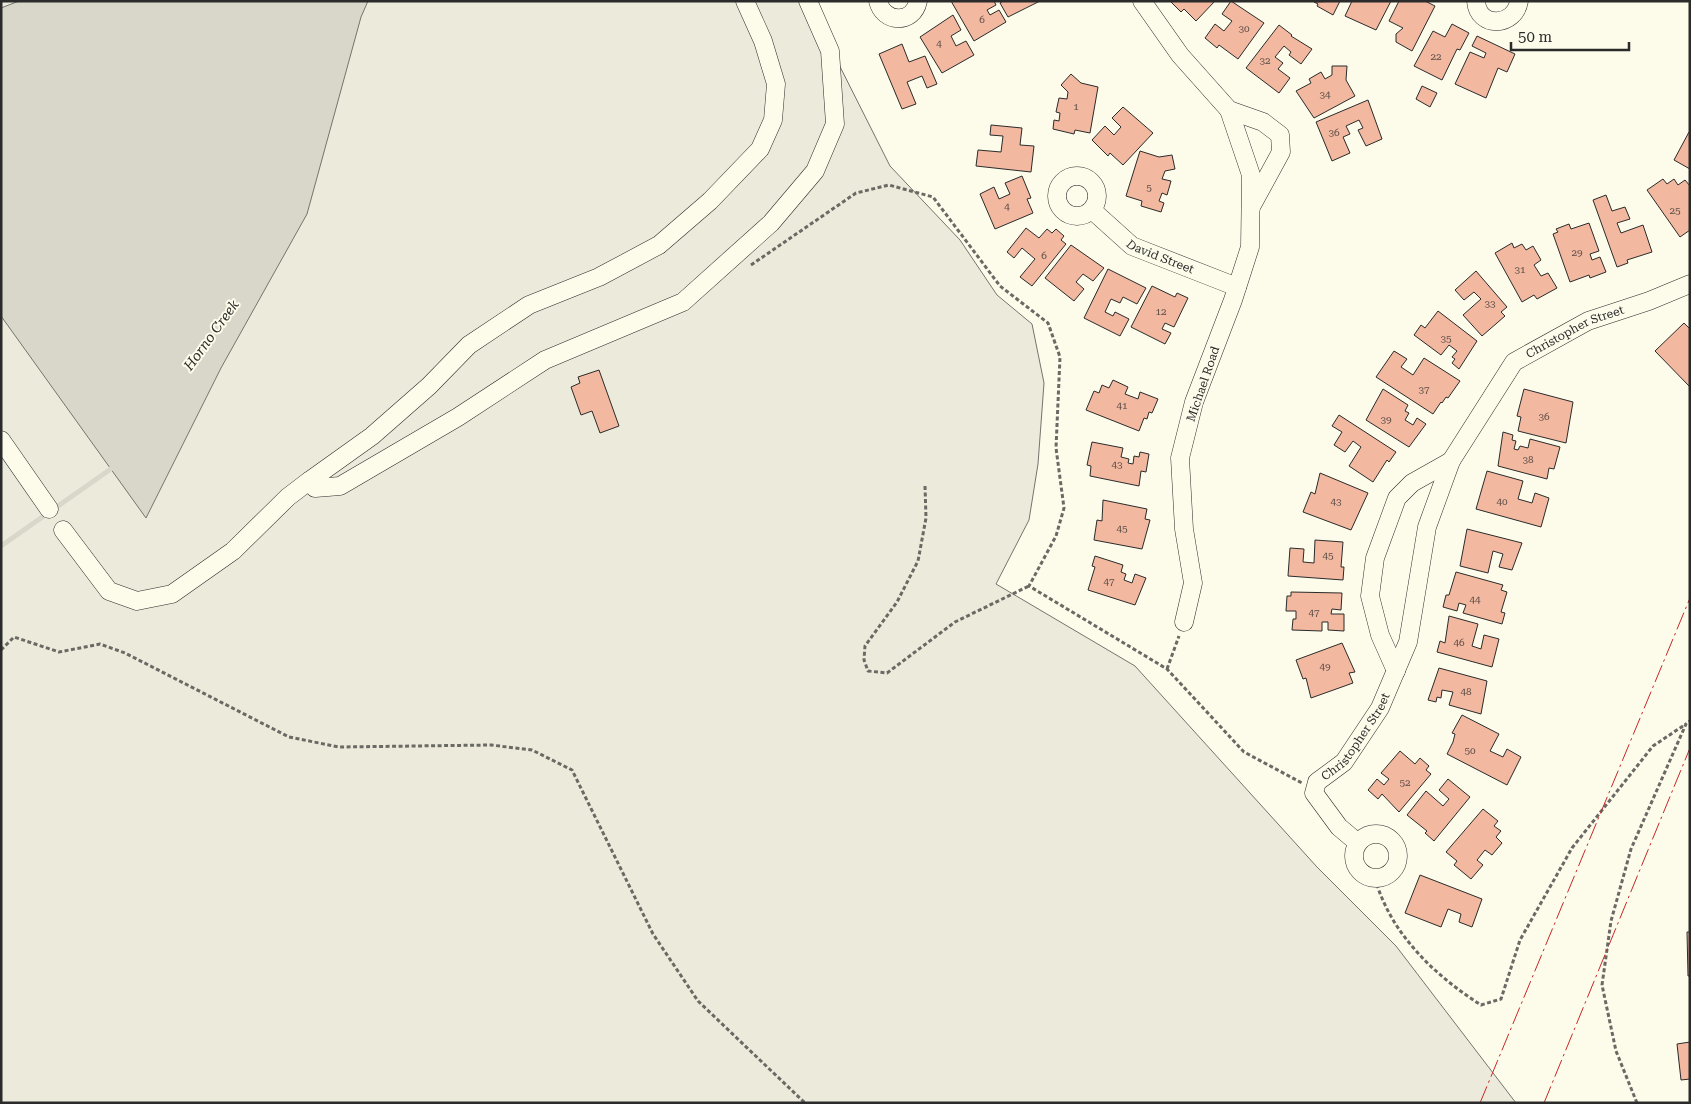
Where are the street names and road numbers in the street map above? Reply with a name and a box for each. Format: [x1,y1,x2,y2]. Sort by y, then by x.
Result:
street label: David Street [1123,237,1196,277]
street label: Christopher Street [1523,303,1626,361]
street label: Michael Road [1184,344,1223,424]
street label: Christopher Street [1318,690,1393,784]

